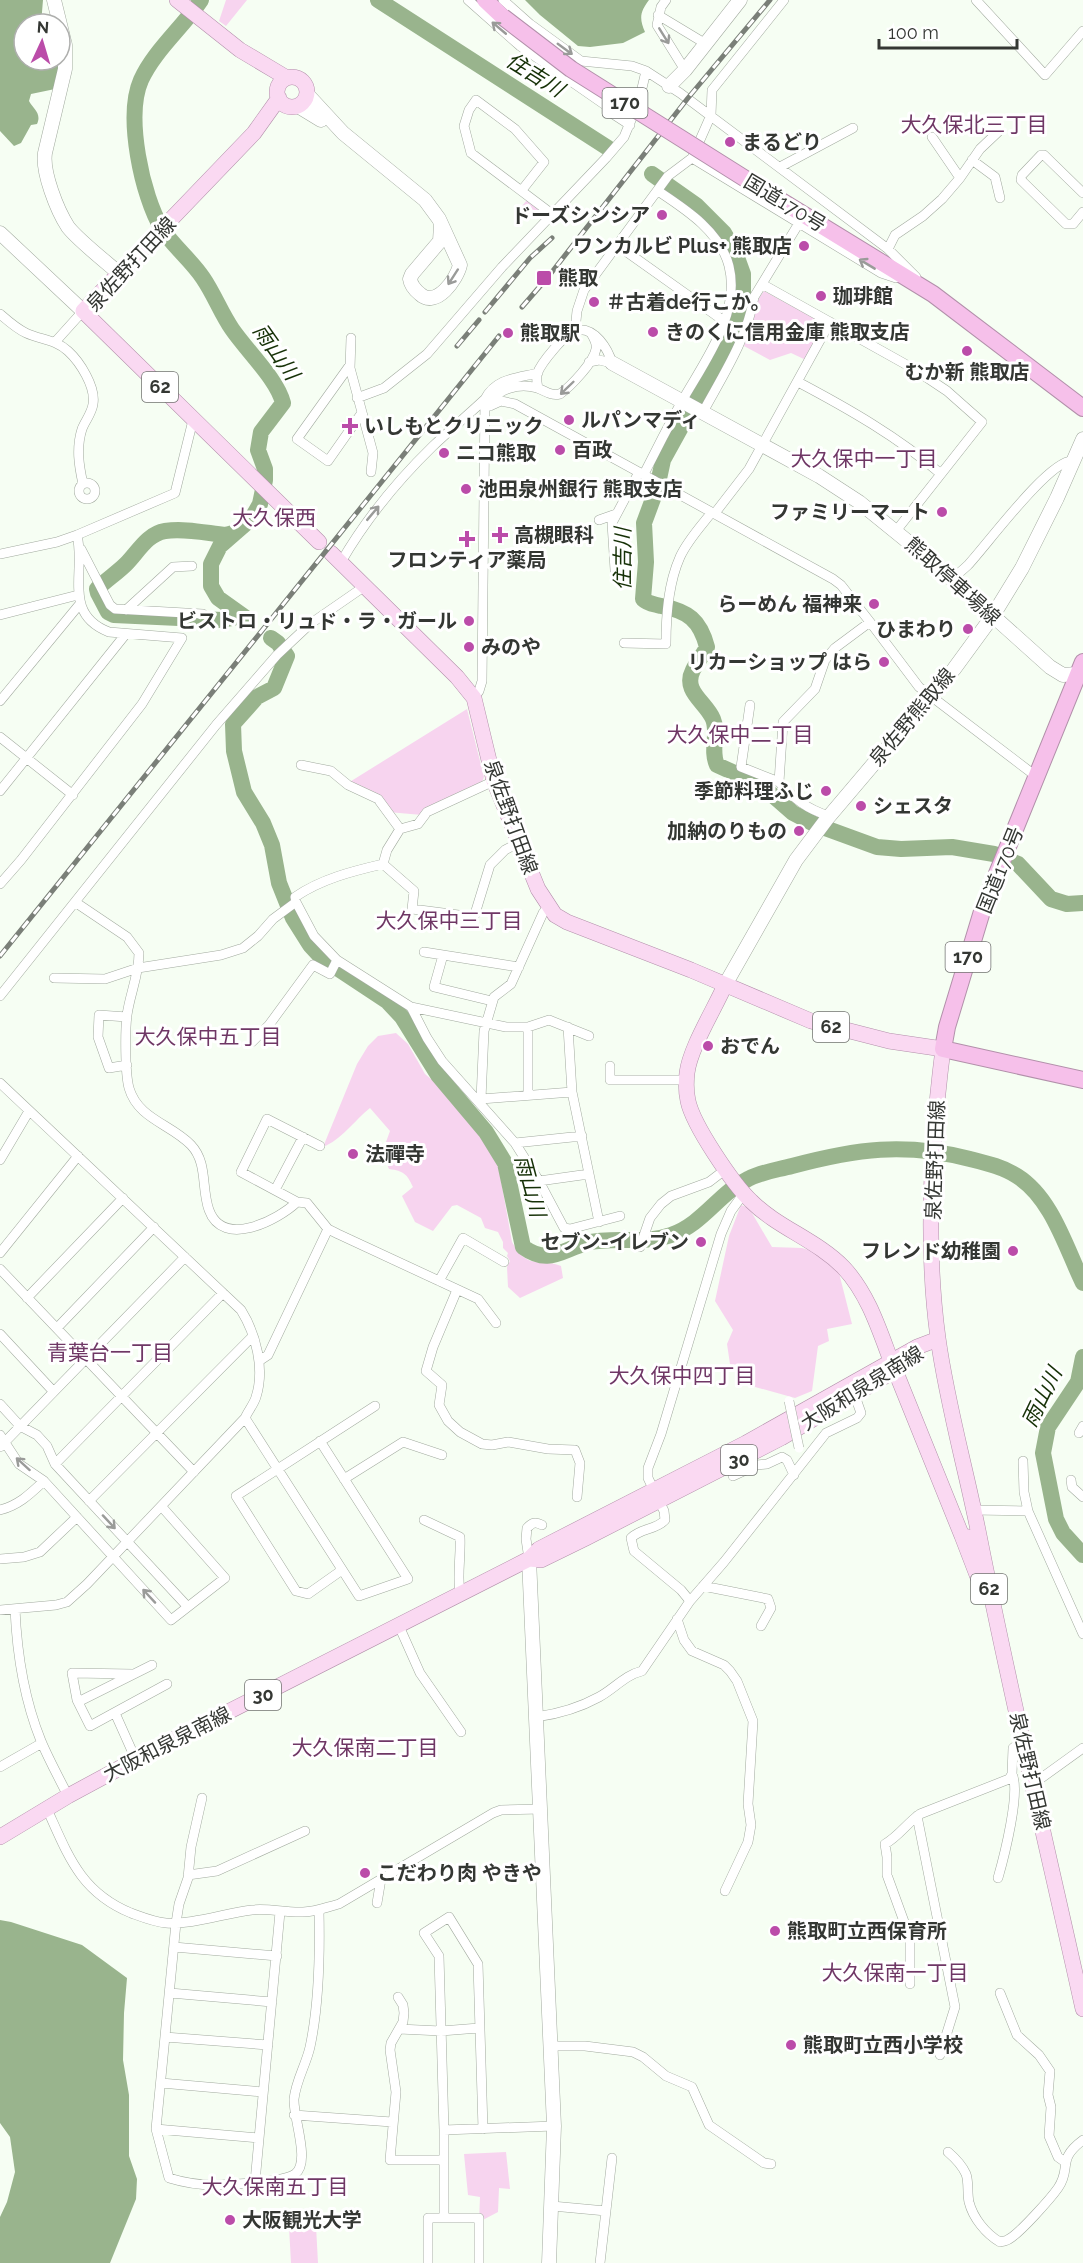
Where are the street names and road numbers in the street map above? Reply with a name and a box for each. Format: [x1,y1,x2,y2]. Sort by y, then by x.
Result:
road number: 170 [602,88,648,118]
street label: 国道170号 [740,169,830,237]
street label: 泉佐野打田線 [81,212,181,316]
road number: 62 [142,372,178,402]
street label: 熊取停車場線 [900,532,1006,630]
street label: 泉佐野熊取線 [864,663,960,771]
street label: 泉佐野打田線 [479,757,543,877]
street label: 国道170号 [972,823,1028,917]
road number: 170 [946,942,990,972]
road number: 62 [813,1012,849,1042]
street label: 泉佐野打田線 [921,1100,949,1220]
street label: 大阪和泉泉南線 [796,1341,928,1435]
road number: 30 [721,1445,757,1475]
road number: 62 [971,1574,1007,1604]
road number: 30 [245,1680,281,1710]
street label: 大阪和泉泉南線 [99,1702,235,1786]
street label: 泉佐野打田線 [1005,1710,1055,1832]

